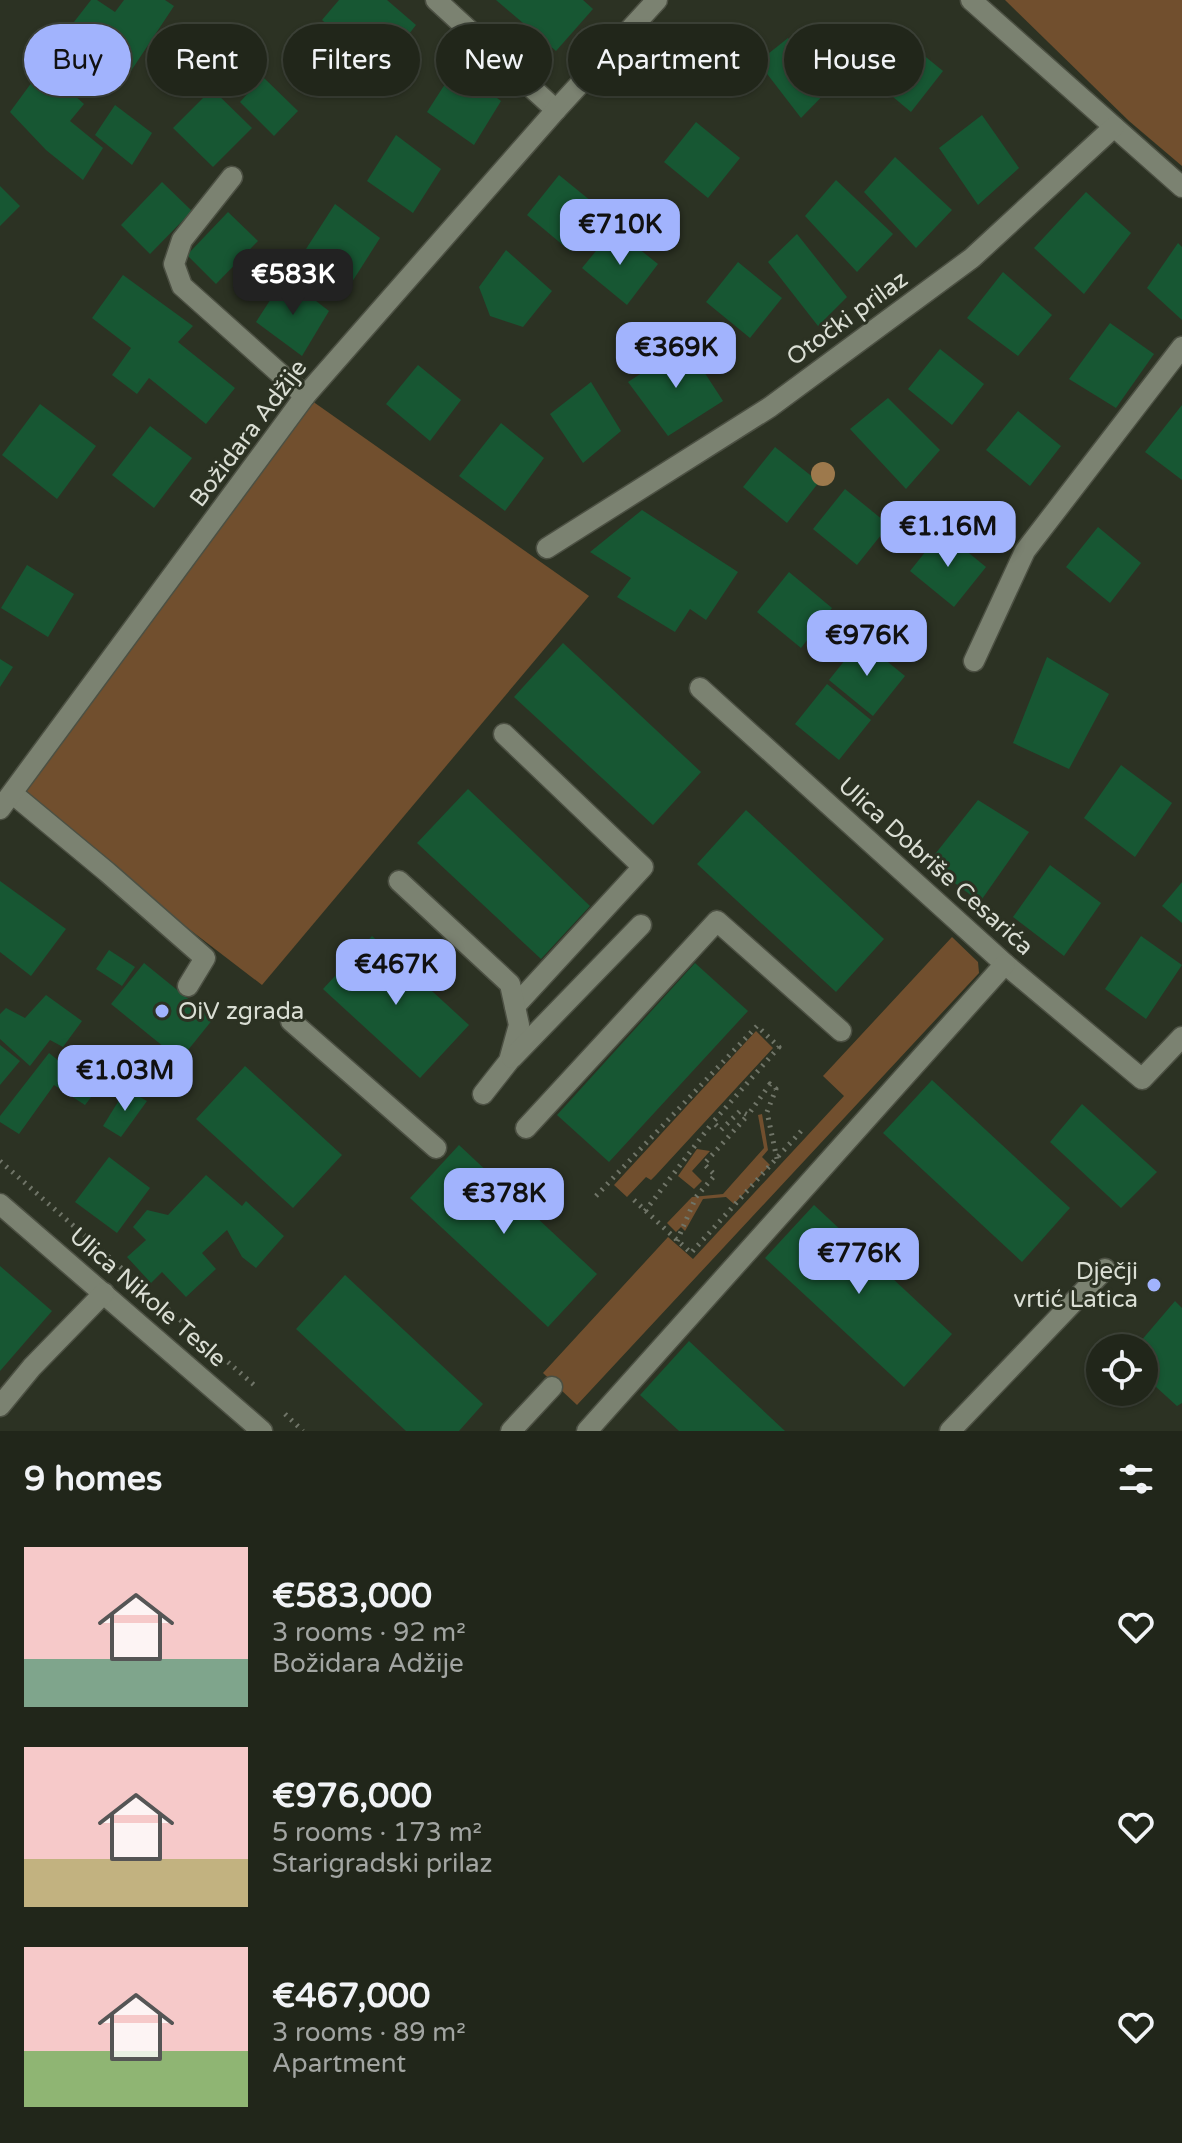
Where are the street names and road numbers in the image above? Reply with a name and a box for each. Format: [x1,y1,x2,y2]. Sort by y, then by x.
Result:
street label: Otočki prilaz [781,265,914,372]
street label: Božidara Adžije [184,354,313,513]
street label: Ulica Dobriše Cesarića [832,771,1039,962]
street label: Ulica Nikole Tesle [63,1221,232,1373]

